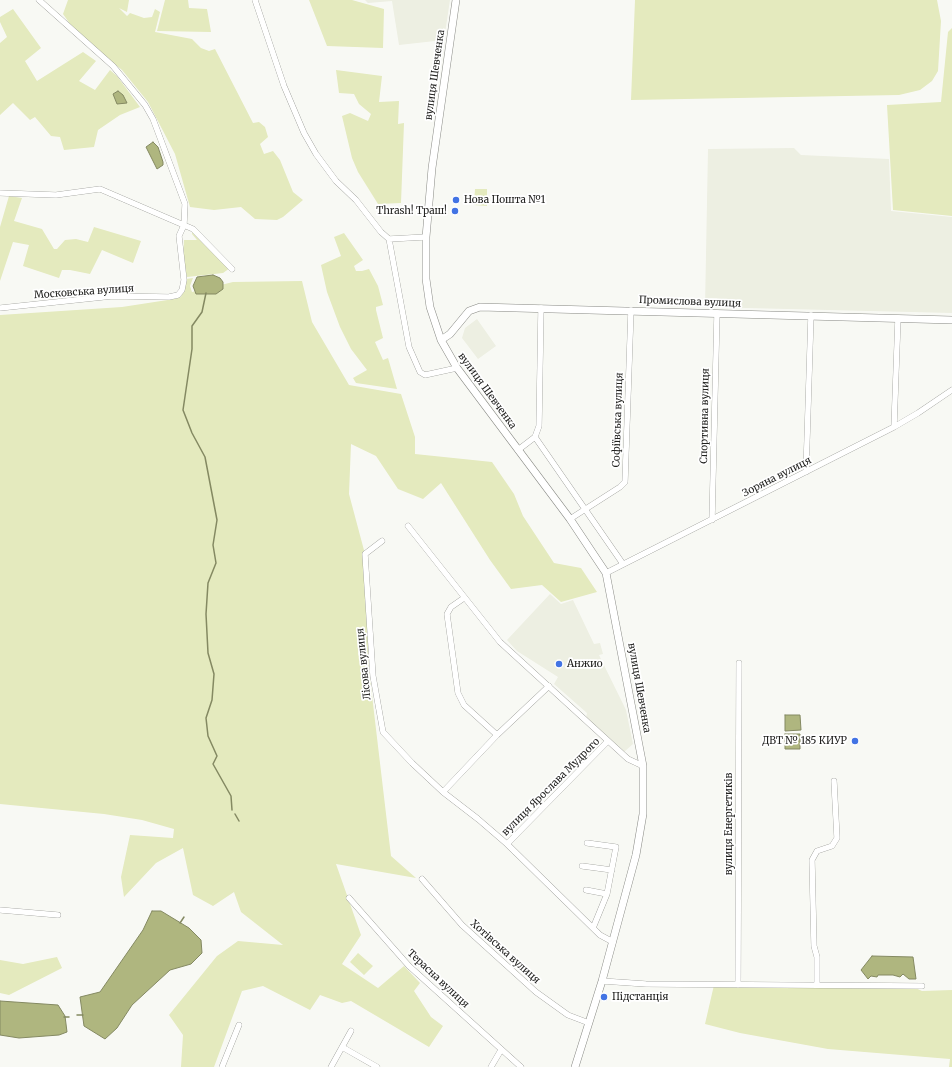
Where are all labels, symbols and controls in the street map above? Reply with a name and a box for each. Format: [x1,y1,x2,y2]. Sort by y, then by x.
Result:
street label: вулиця Шевченка [423,29,447,121]
place label: Нова Пошта №1 [464,194,545,206]
marker: Нова Пошта №1 [451,195,461,205]
place label: Thrash! Траш! [376,205,447,217]
marker: Thrash! Траш! [450,206,460,216]
street label: Московська вулиця [34,283,134,301]
street label: Промислова вулиця [639,294,741,310]
street label: вулиця Шевченка [455,351,519,431]
street label: Спортивна вулиця [698,368,712,464]
street label: Софіївська вулиця [610,372,626,468]
street label: Зоряна вулиця [741,455,813,499]
street label: Лісова вулиця [354,628,374,700]
street label: вулиця Шевченка [625,642,653,734]
place label: Анжио [567,658,603,670]
marker: Анжио [554,659,564,669]
place label: ДВТ № 185 КИУР [762,735,847,747]
street label: вулиця Ярослава Мудрого [500,736,602,838]
marker: ДВТ № 185 КИУР [850,736,860,746]
street label: вулиця Енергетиків [723,773,735,875]
street label: Хотівська вулиця [468,918,542,986]
street label: Терасна вулиця [405,947,471,1011]
place label: Підстанція [612,991,668,1003]
marker: Підстанція [599,992,609,1002]

